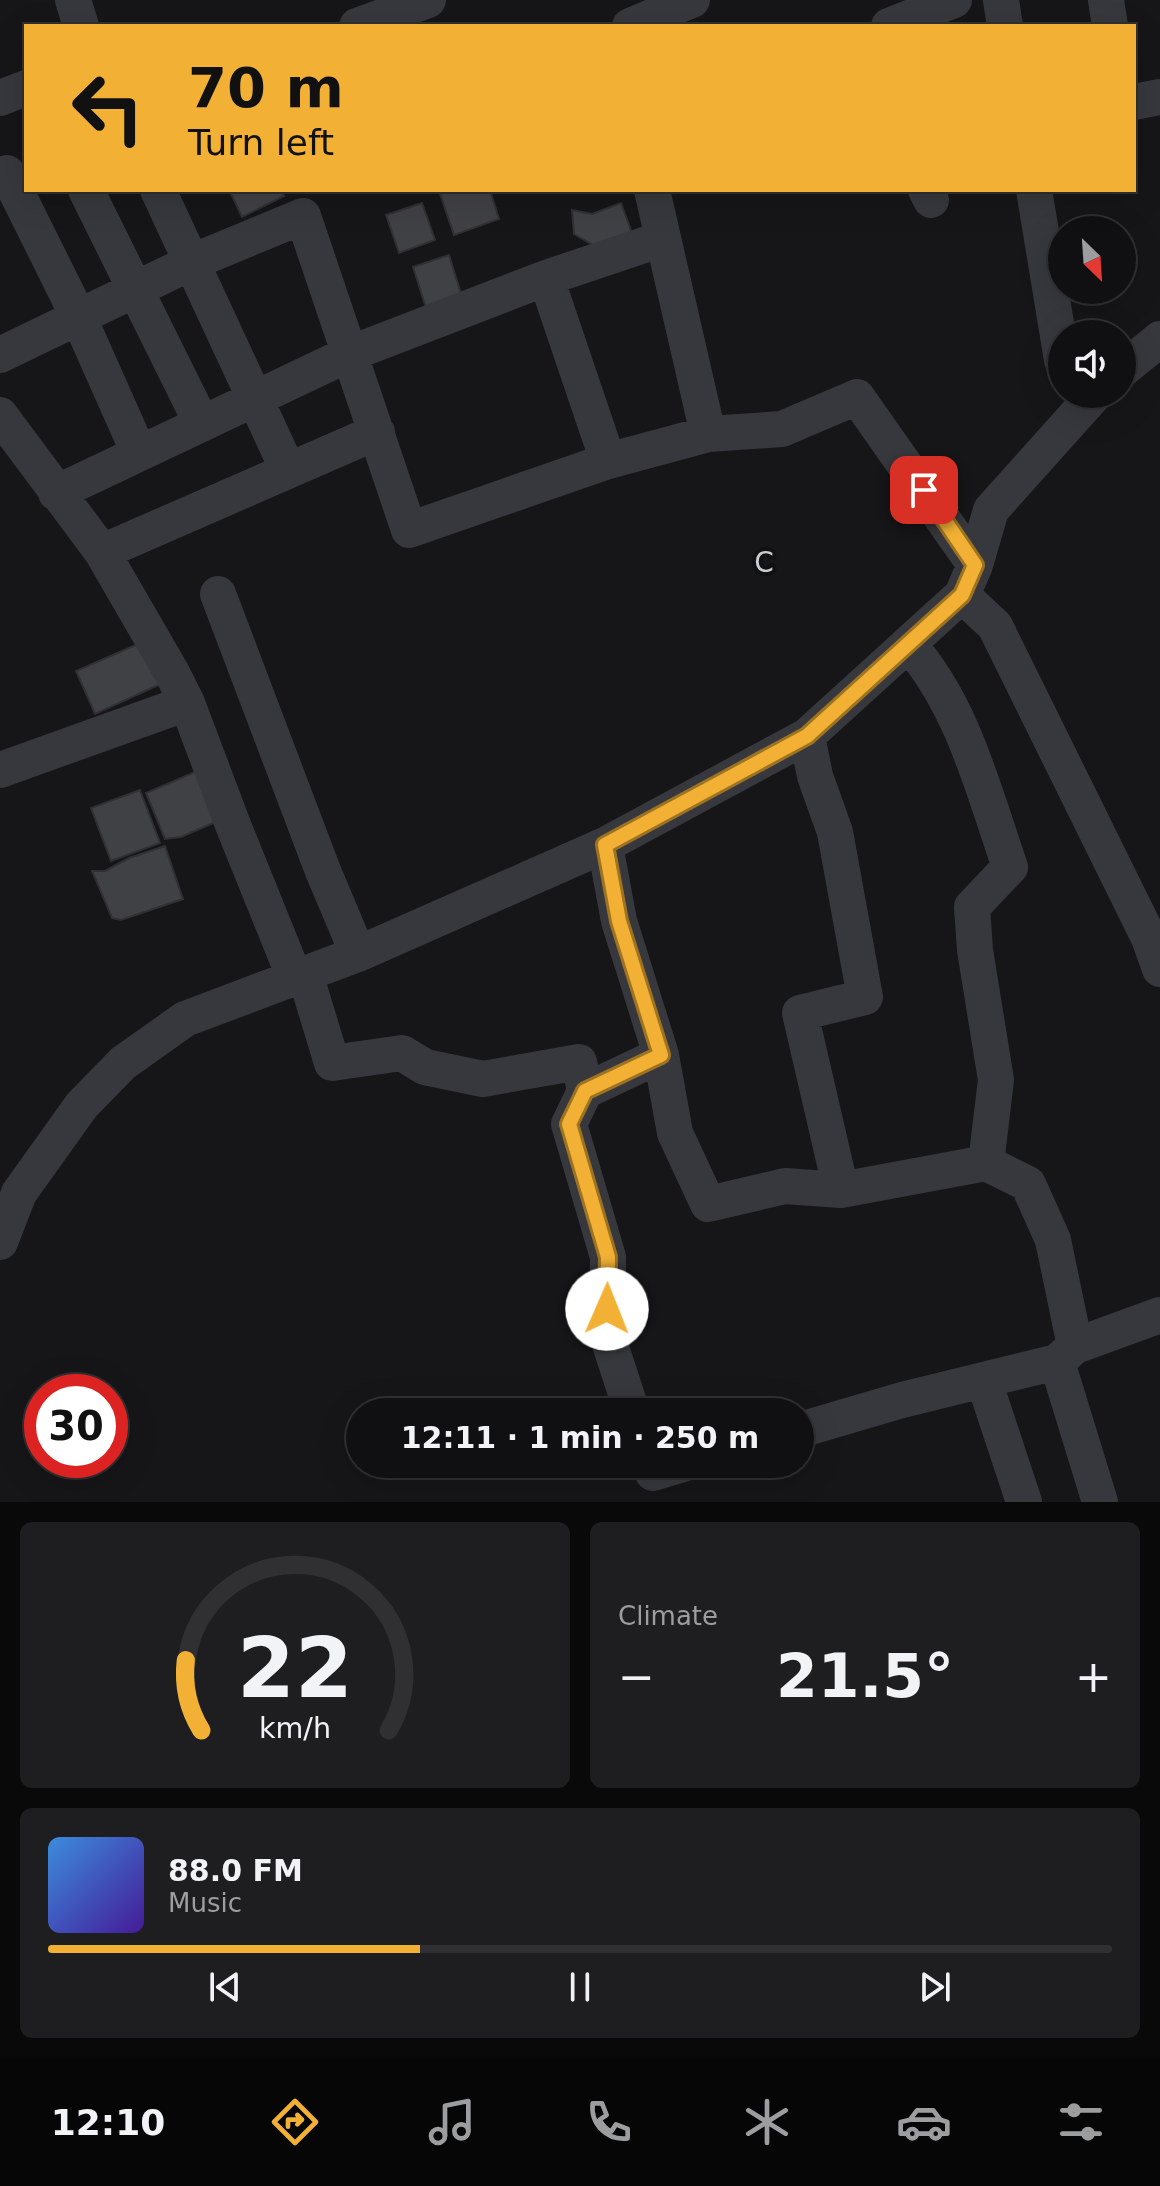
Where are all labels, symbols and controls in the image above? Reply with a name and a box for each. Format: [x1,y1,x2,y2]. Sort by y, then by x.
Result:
text: 70 m [188,55,344,120]
icon: left [56,56,160,160]
text: Turn left [188,122,334,163]
north arrow [1048,216,1136,304]
map controls [1048,216,1136,408]
button: sound [1048,320,1136,408]
pin [890,456,958,524]
icon: arrive [902,468,946,512]
district label: C [754,546,776,579]
position arrow [565,1267,649,1351]
speed limit sign: 30 [24,1374,128,1478]
text: 12:11 · 1 min · 250 m [401,1420,759,1455]
text: Climate [618,1601,718,1631]
text: 22 [237,1620,353,1717]
text: 21.5° [776,1641,954,1711]
text: − [618,1651,655,1702]
text: + [1075,1651,1112,1702]
text: km/h [259,1711,331,1745]
text: 88.0 FM [168,1853,303,1888]
text: Music [168,1888,242,1918]
icon: previous [203,1965,247,2009]
icon: pause [558,1965,602,2009]
icon: next [913,1965,957,2009]
icon: directions [267,2094,323,2150]
icon: music [424,2094,480,2150]
icon: phone [581,2094,637,2150]
icon: climate [739,2094,795,2150]
icon: car [896,2094,952,2150]
icon: filters [1053,2094,1109,2150]
text: 12:10 [51,2102,165,2143]

